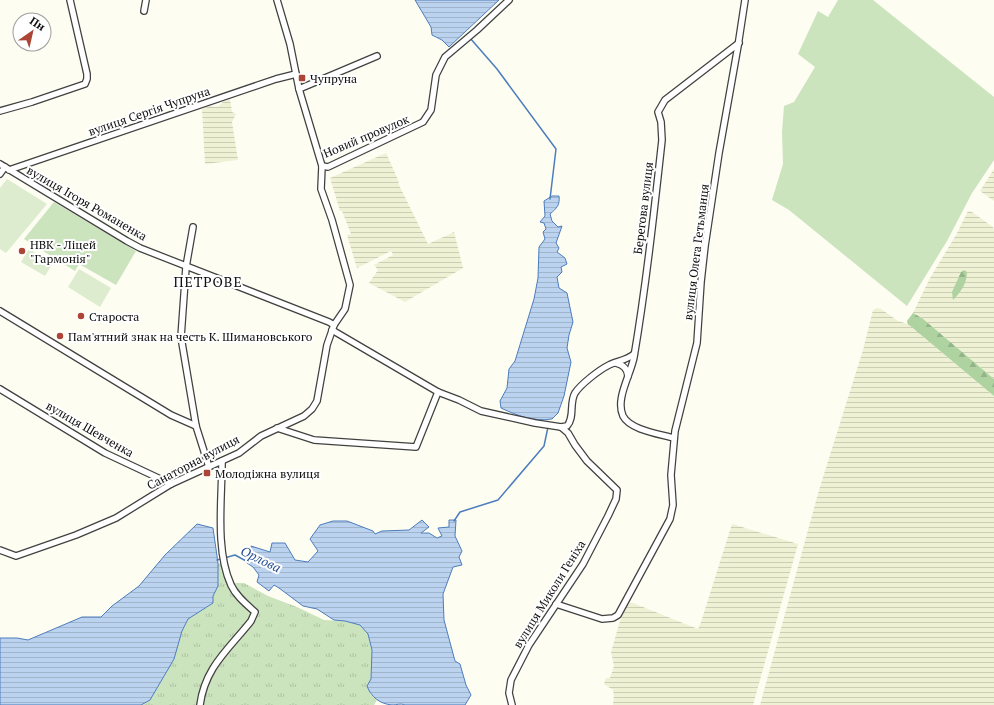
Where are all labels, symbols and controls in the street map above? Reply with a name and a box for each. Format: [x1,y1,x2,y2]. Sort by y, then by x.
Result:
north arrow [12,12,52,52]
text: Пн [27,14,48,34]
place label: Чупруна [310,71,357,86]
marker: Чупруна [297,73,307,83]
street label: вулиця Сергія Чупруна [86,83,212,139]
street label: Новий провулок [321,111,412,161]
street label: Берегова вулиця [630,161,656,255]
street label: вулиця Ігоря Романенка [24,162,150,244]
street label: вулиця Олега Гетьманця [680,183,712,321]
place label: НВК - Ліцей "Гармонія" [30,237,96,266]
marker: НВК - Ліцей "Гармонія" [17,246,27,256]
district label: ПЕТРОВЕ [173,272,243,291]
place label: Староста [89,309,139,324]
marker: Староста [76,311,86,321]
place label: Пам'ятний знак на честь К. Шимановського [68,329,313,344]
marker: Пам'ятний знак на честь К. Шимановського [55,331,65,341]
street label: вулиця Шевченка [43,398,137,460]
street label: Санаторна вулиця [144,431,242,493]
place label: Молодіжна вулиця [215,466,320,481]
marker: Молодіжна вулиця [202,468,212,478]
street label: вулиця Миколи Геніха [510,537,588,651]
water label: Орлова [238,542,284,577]

